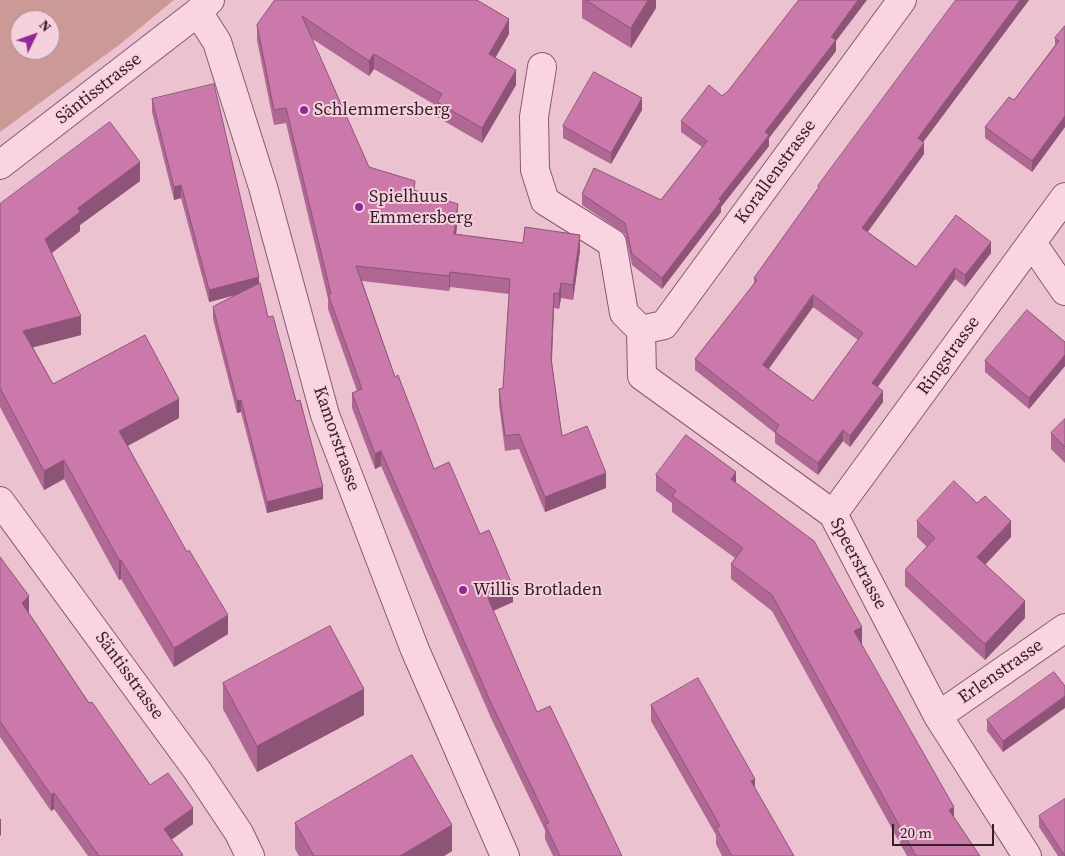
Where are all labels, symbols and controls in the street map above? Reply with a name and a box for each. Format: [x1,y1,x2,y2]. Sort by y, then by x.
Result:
north arrow [10,10,60,60]
text: N [35,15,56,36]
street label: Säntisstrasse [52,49,146,129]
place label: Schlemmersberg [314,99,450,121]
marker: Schlemmersberg [298,104,310,116]
street label: Korallenstrasse [731,116,821,228]
place label: Spielhuus Emmersberg [369,186,473,228]
marker: Spielhuus Emmersberg [353,201,365,213]
street label: Ringstrasse [913,312,985,400]
street label: Kamorstrasse [308,384,364,494]
street label: Speerstrasse [825,515,891,613]
place label: Willis Brotladen [473,579,602,601]
marker: Willis Brotladen [457,584,469,596]
street label: Säntisstrasse [90,628,168,724]
street label: Erlenstrasse [954,635,1048,709]
scale bar [895,814,998,846]
text: 20 m [900,822,932,843]

